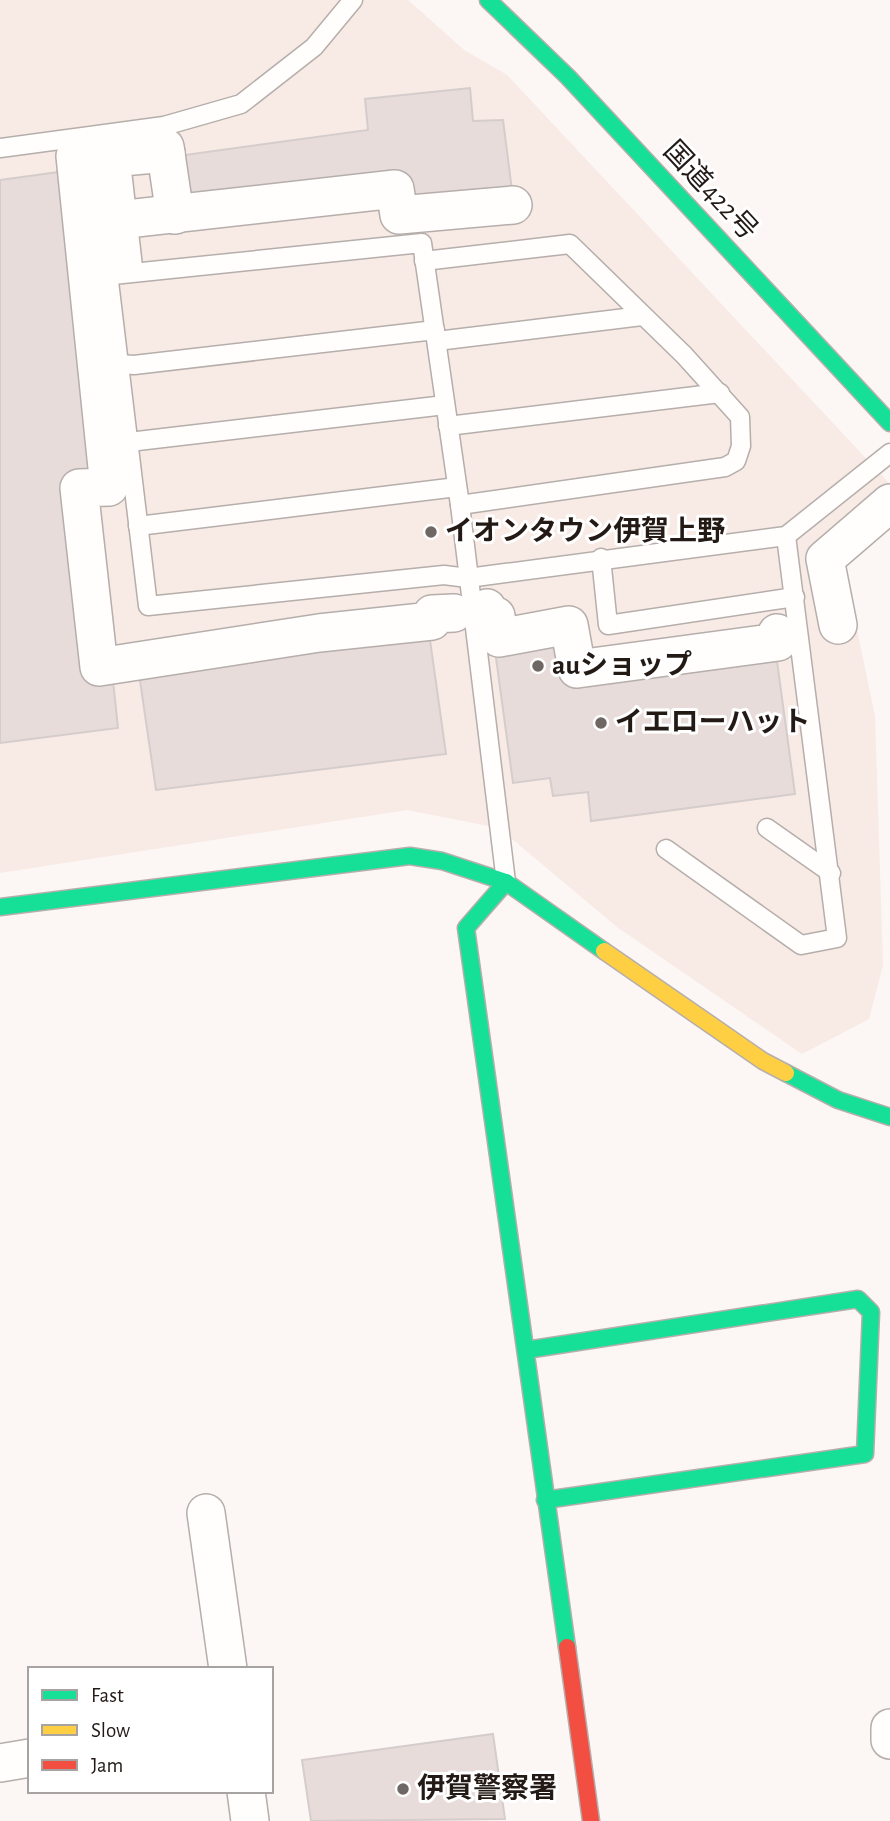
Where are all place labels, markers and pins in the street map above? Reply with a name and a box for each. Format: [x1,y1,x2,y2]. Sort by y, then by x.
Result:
place label: イオンタウン伊賀上野 [445,516,725,546]
marker: イオンタウン伊賀上野 [423,524,439,540]
place label: auショップ [552,650,692,680]
marker: auショップ [530,658,546,674]
place label: イエローハット [615,708,810,737]
marker: イエローハット [593,715,609,731]
place label: 伊賀警察署 [417,1773,557,1803]
marker: 伊賀警察署 [395,1781,411,1797]

